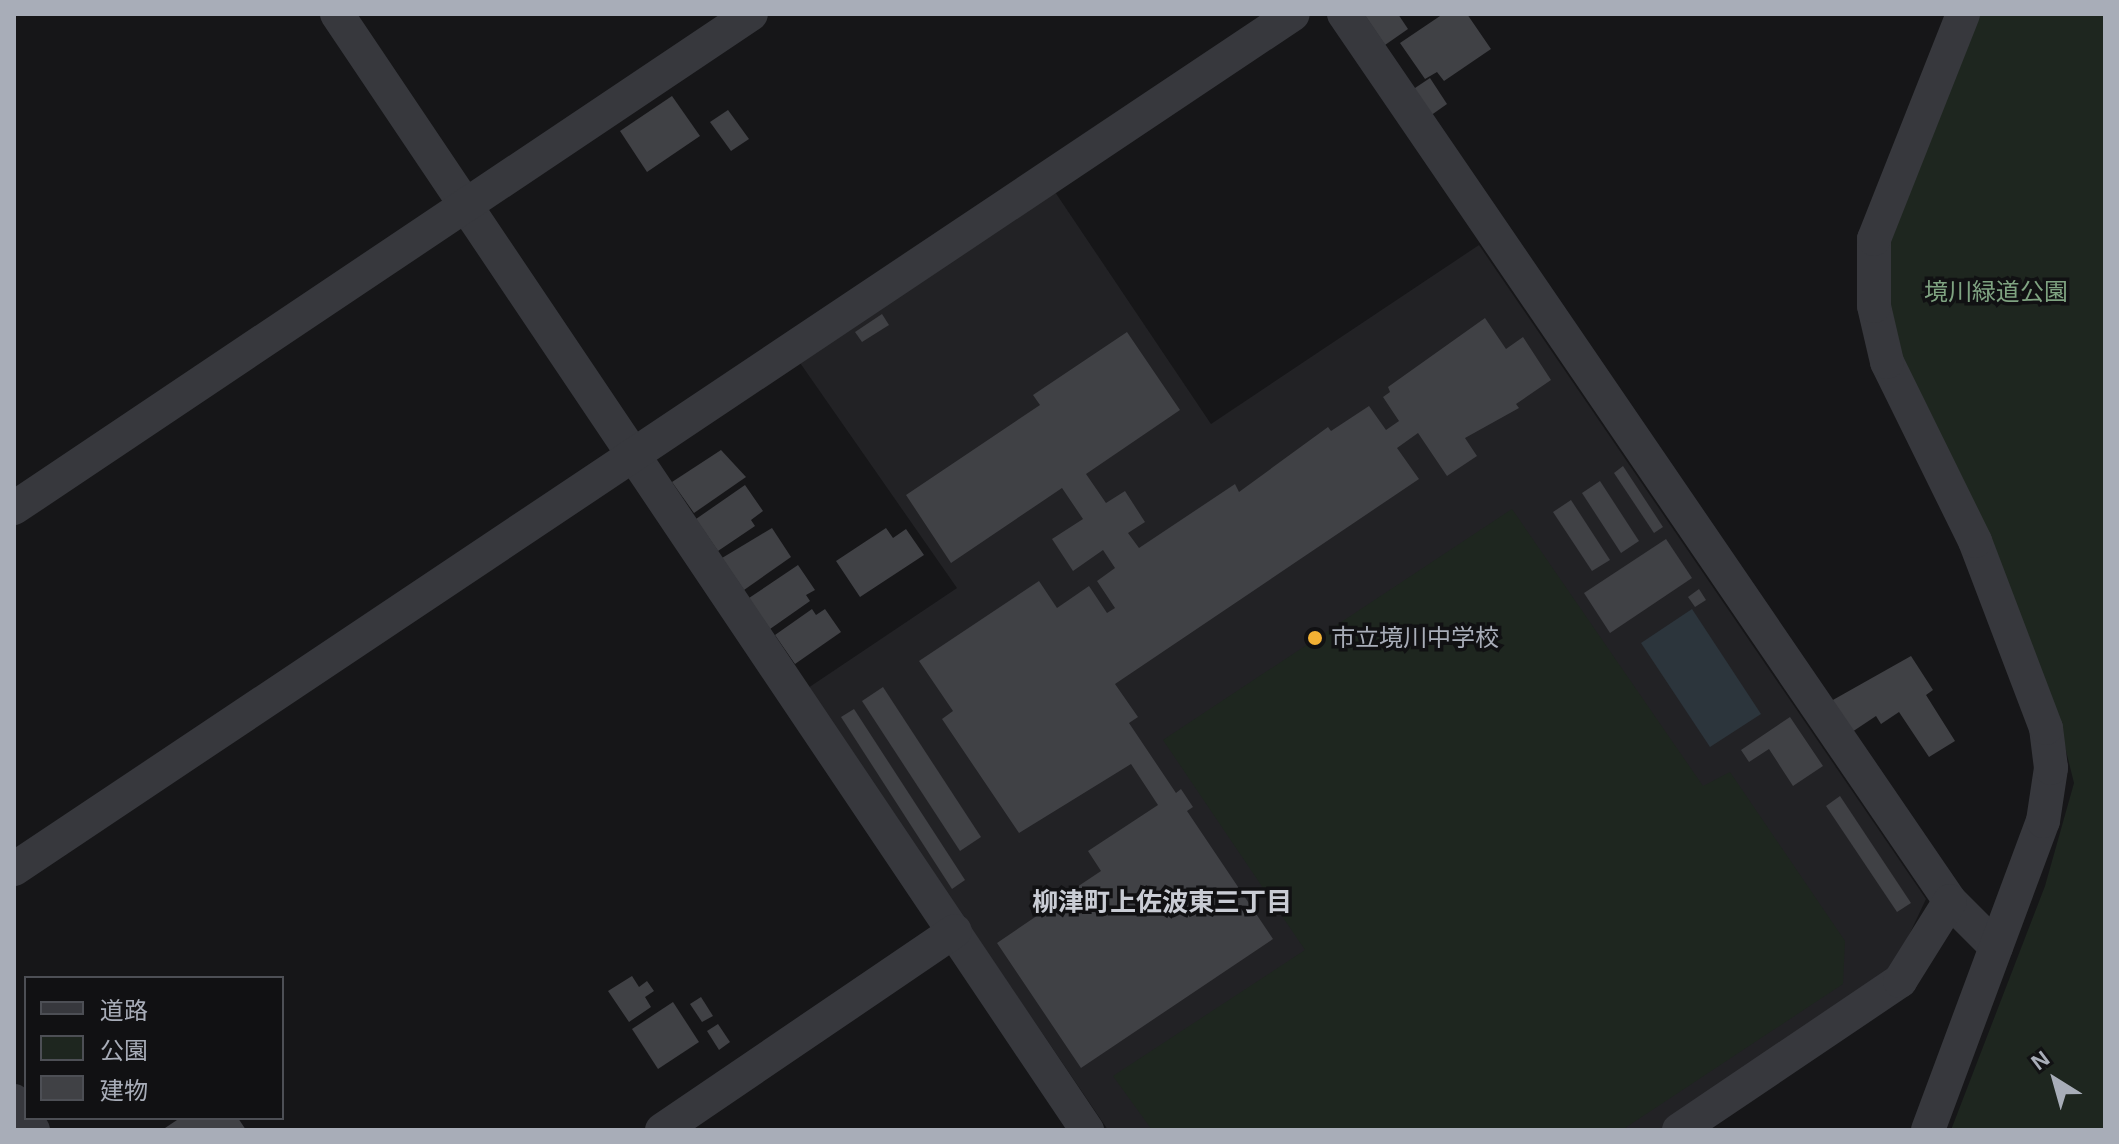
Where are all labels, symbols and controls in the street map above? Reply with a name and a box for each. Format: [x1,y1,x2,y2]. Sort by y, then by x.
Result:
park label: 境川緑道公園 [1924,278,2068,306]
place label: 市立境川中学校 [1331,624,1499,652]
marker: 市立境川中学校 [1306,629,1324,647]
district label: 柳津町上佐波東三丁目 [1032,887,1292,919]
legend [24,976,284,1120]
text: 道路 [100,997,148,1024]
text: 公園 [100,1037,148,1064]
north arrow [2015,1040,2095,1120]
text: N [2026,1046,2054,1075]
text: 建物 [100,1077,148,1104]

